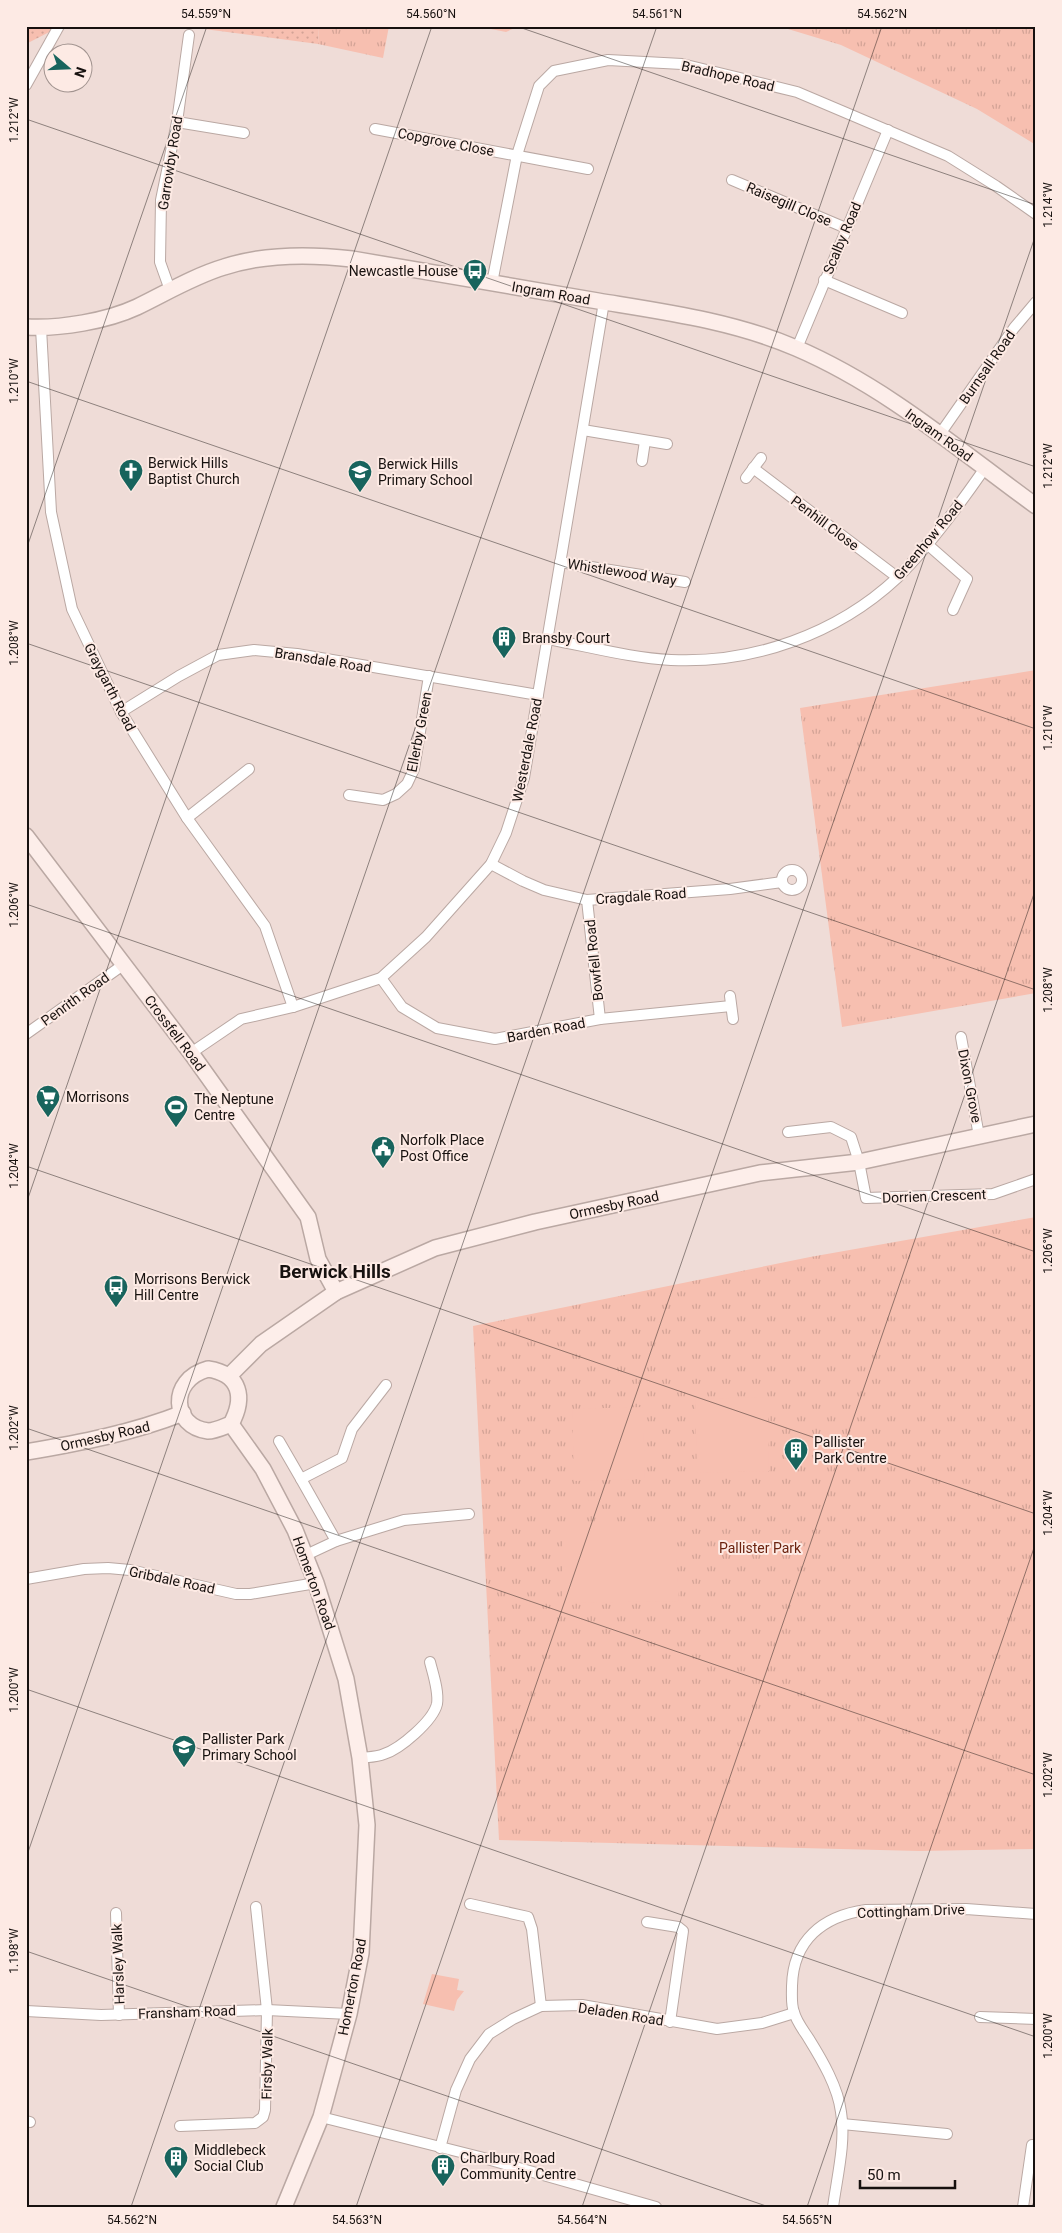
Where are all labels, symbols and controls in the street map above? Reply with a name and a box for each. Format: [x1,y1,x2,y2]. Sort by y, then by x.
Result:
text: 54.559°N [181,7,231,21]
text: 54.560°N [406,7,456,21]
text: 54.561°N [632,7,682,21]
text: 54.562°N [857,7,907,21]
north arrow [42,42,92,92]
street label: Bradhope Road [680,57,776,95]
text: N [71,65,89,80]
text: 1.212°W [7,97,21,143]
street label: Garrowby Road [155,115,185,211]
street label: Copgrove Close [396,125,496,159]
street label: Raisegill Close [744,179,834,229]
text: 1.214°W [1041,182,1055,228]
street label: Scalby Road [820,200,864,276]
bus stop icon: Newcastle House [462,258,488,292]
place label: Newcastle House [349,263,458,279]
street label: Ingram Road [511,278,591,308]
street label: Burnsall Road [956,327,1018,407]
text: 1.210°W [7,358,21,404]
street label: Ingram Road [902,405,976,465]
text: 1.212°W [1041,443,1055,489]
place label: Berwick Hills Baptist Church [148,455,240,487]
place label: Berwick Hills Primary School [378,456,473,488]
church icon: Berwick Hills Baptist Church [118,458,144,492]
school or university icon: Berwick Hills Primary School [347,459,373,493]
street label: Penhill Close [788,492,862,554]
street label: Greenhow Road [890,497,966,583]
street label: Whistlewood Way [566,555,678,589]
text: 1.208°W [7,620,21,666]
building icon: Bransby Court [491,625,517,659]
place label: Bransby Court [522,630,611,646]
street label: Graygarth Road [81,640,139,734]
street label: Bransdale Road [273,644,373,676]
street label: Ellerby Green [403,690,435,774]
street label: Westerdale Road [509,697,545,803]
text: 1.210°W [1041,705,1055,751]
text: 1.206°W [7,882,21,928]
street label: Cragdale Road [595,885,687,907]
street label: Bowfell Road [582,919,606,1001]
text: 1.208°W [1041,967,1055,1013]
street label: Penrith Road [38,969,112,1029]
street label: Crossfell Road [141,992,209,1074]
street label: Barden Road [505,1015,587,1045]
street label: Dixon Grove [955,1048,985,1124]
supermarket icon: Morrisons [35,1084,61,1118]
place label: Morrisons [66,1089,129,1105]
place label: The Neptune Centre [194,1091,274,1123]
sports icon: The Neptune Centre [163,1094,189,1128]
place label: Norfolk Place Post Office [400,1132,484,1164]
public building icon: Norfolk Place Post Office [370,1135,396,1169]
text: 1.204°W [7,1143,21,1189]
street label: Dorrien Crescent [882,1186,987,1206]
street label: Ormesby Road [568,1188,660,1222]
text: 1.206°W [1041,1228,1055,1274]
district label: Berwick Hills [279,1260,391,1283]
place label: Morrisons Berwick Hill Centre [134,1271,251,1303]
bus stop icon: Morrisons Berwick Hill Centre [103,1274,129,1308]
text: 1.202°W [7,1405,21,1451]
street label: Ormesby Road [59,1418,151,1454]
place label: Pallister Park Centre [814,1434,887,1466]
building icon: Pallister Park Centre [783,1437,809,1471]
text: 1.204°W [1041,1490,1055,1536]
street label: Homerton Road [290,1534,338,1632]
park label: Pallister Park [719,1540,802,1556]
street label: Gribdale Road [128,1563,216,1597]
text: 1.200°W [7,1667,21,1713]
place label: Pallister Park Primary School [202,1731,297,1763]
school or university icon: Pallister Park Primary School [171,1734,197,1768]
text: 1.202°W [1041,1752,1055,1798]
street label: Cottingham Drive [857,1901,965,1921]
street label: Harsley Walk [109,1922,127,2005]
text: 1.198°W [7,1928,21,1974]
street label: Homerton Road [335,1937,369,2037]
street label: Deladen Road [577,1999,665,2029]
street label: Fransham Road [138,2002,236,2022]
text: 1.200°W [1041,2013,1055,2059]
street label: Firsby Walk [258,2027,276,2100]
place label: Middlebeck Social Club [194,2142,267,2174]
building icon: Middlebeck Social Club [163,2145,189,2179]
place label: Charlbury Road Community Centre [460,2150,576,2182]
building icon: Charlbury Road Community Centre [430,2153,456,2187]
scale bar [860,2158,954,2190]
text: 50 m [867,2166,901,2184]
text: 54.562°N [107,2213,157,2227]
text: 54.563°N [332,2213,382,2227]
text: 54.564°N [557,2213,607,2227]
text: 54.565°N [782,2213,832,2227]

